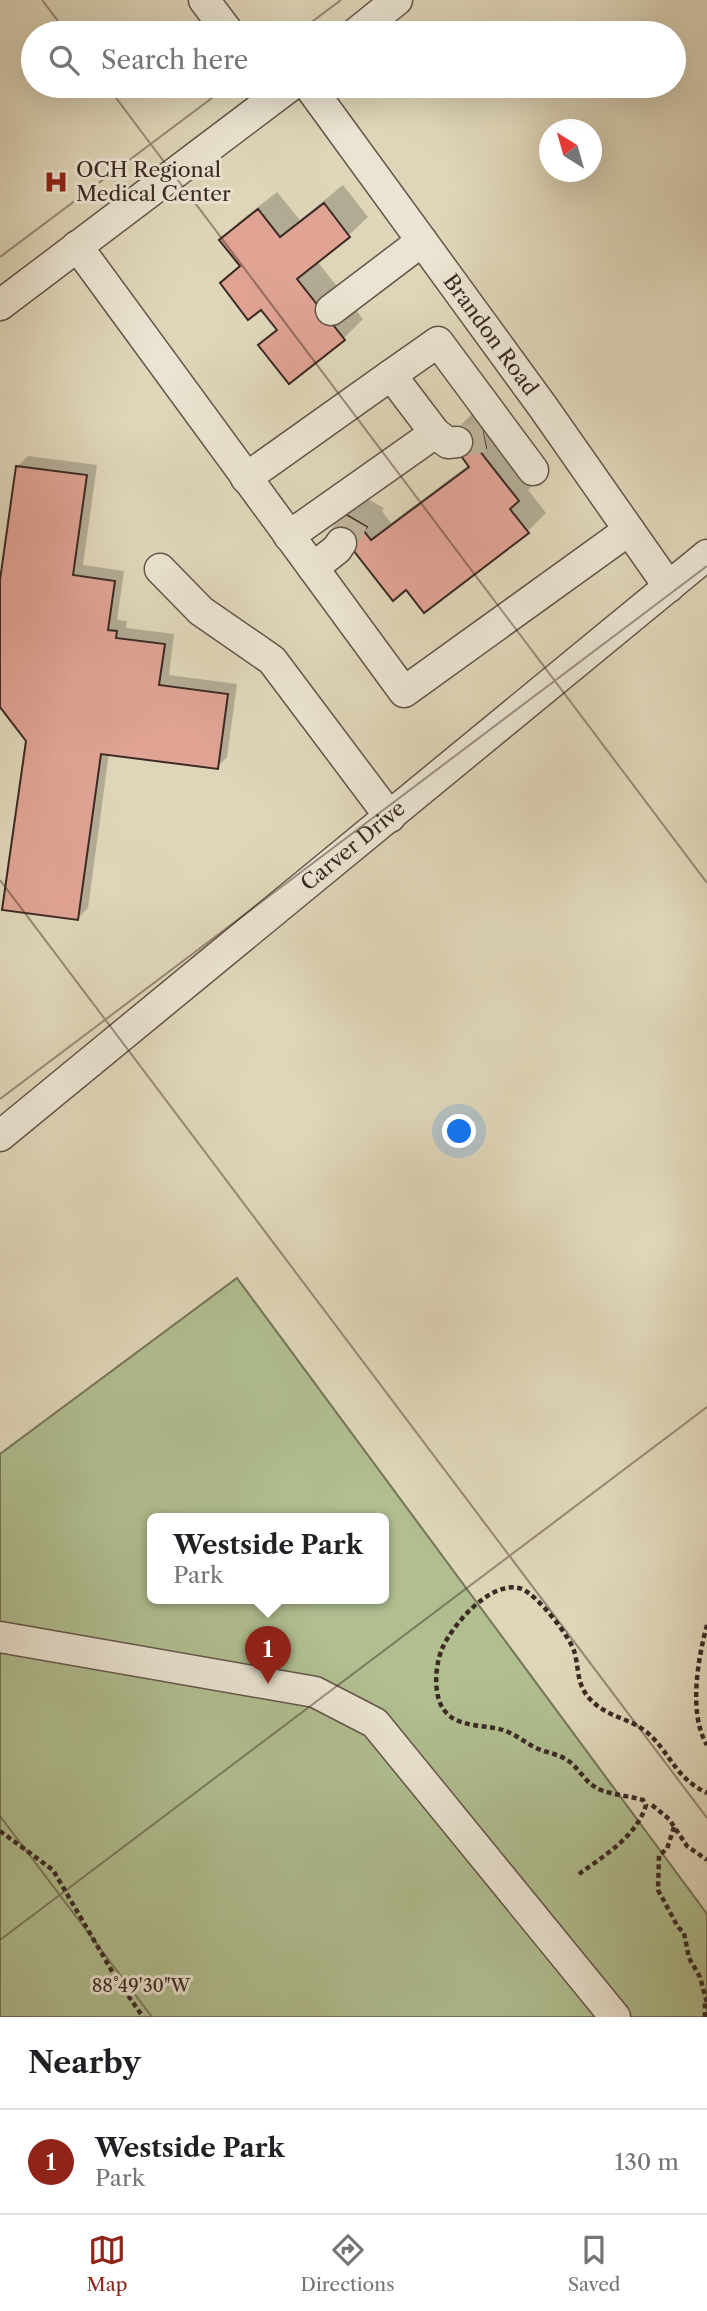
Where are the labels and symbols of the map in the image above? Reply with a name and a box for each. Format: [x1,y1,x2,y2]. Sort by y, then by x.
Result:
north arrow [539,119,602,182]
place label: OCH Regional Medical Center [76,157,231,206]
hospital icon: OCH Regional Medical Center [42,168,70,196]
street label: Brandon Road [438,269,543,400]
street label: Carver Drive [296,795,410,896]
your location [442,1114,476,1148]
pin: 1 [245,1626,291,1684]
text: 88°49'30"W [92,1975,192,1997]

